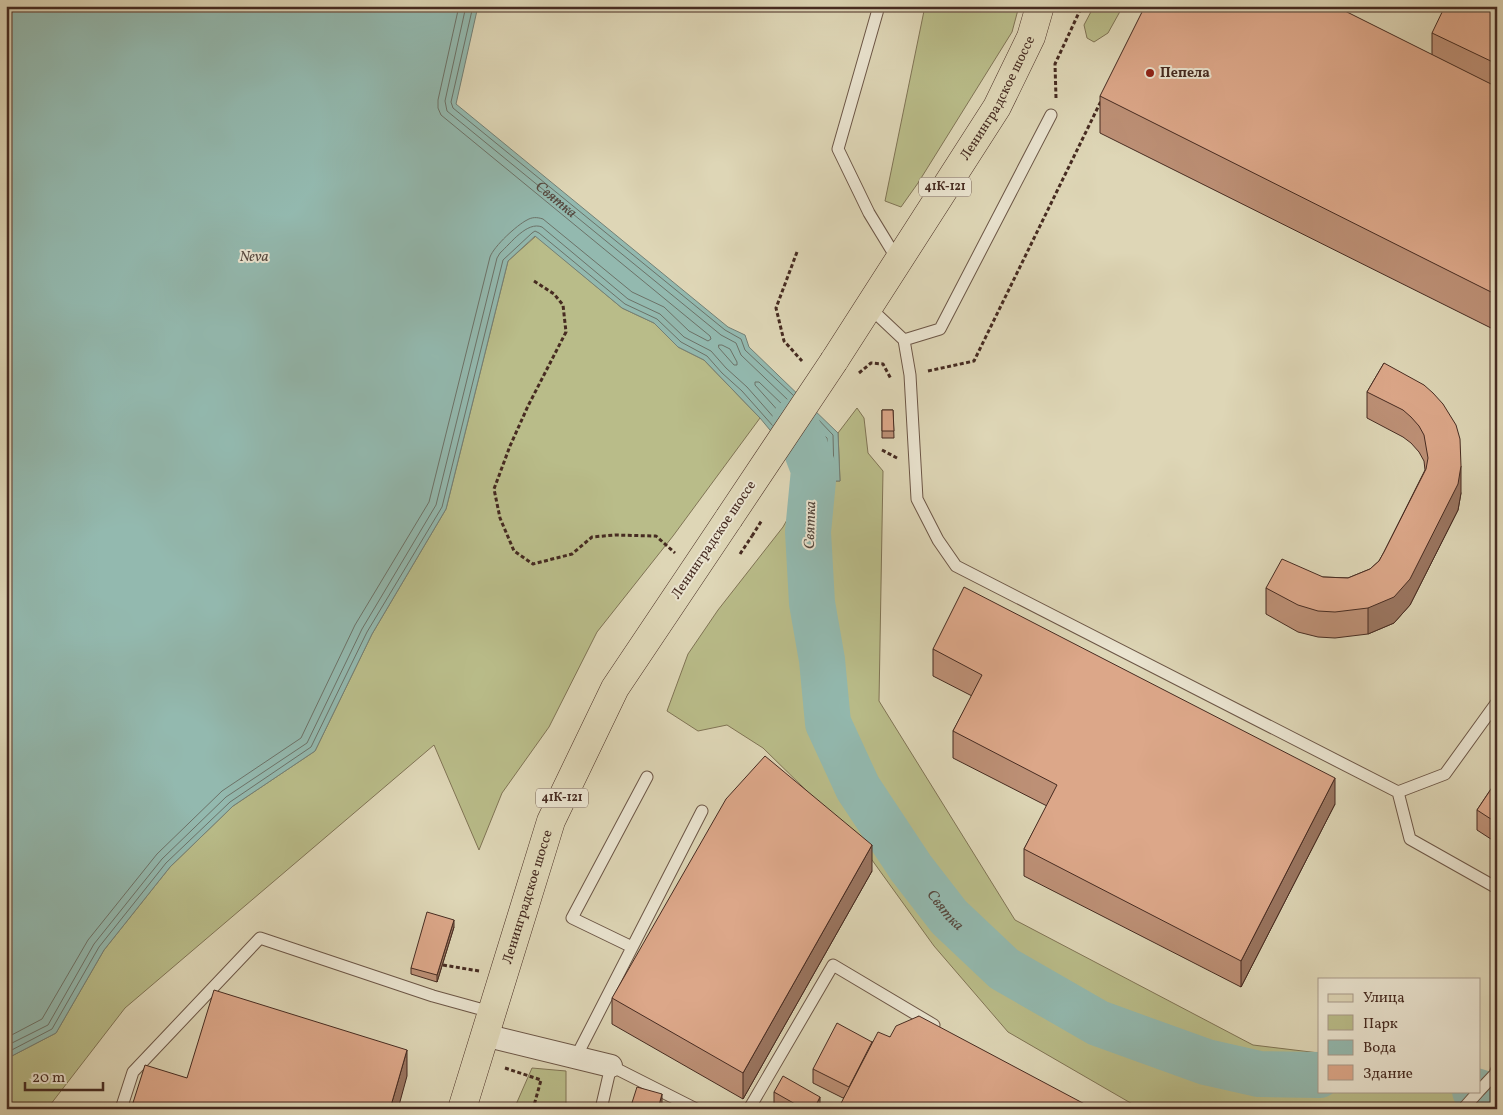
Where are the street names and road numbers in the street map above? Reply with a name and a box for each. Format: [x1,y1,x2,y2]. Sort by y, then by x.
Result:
street label: Ленинградское шоссе [956,32,1040,164]
road number: 41К-121 [919,178,971,196]
street label: Ленинградское шоссе [667,477,761,603]
road number: 41К-121 [536,788,588,808]
street label: Ленинградское шоссе [498,827,557,966]

